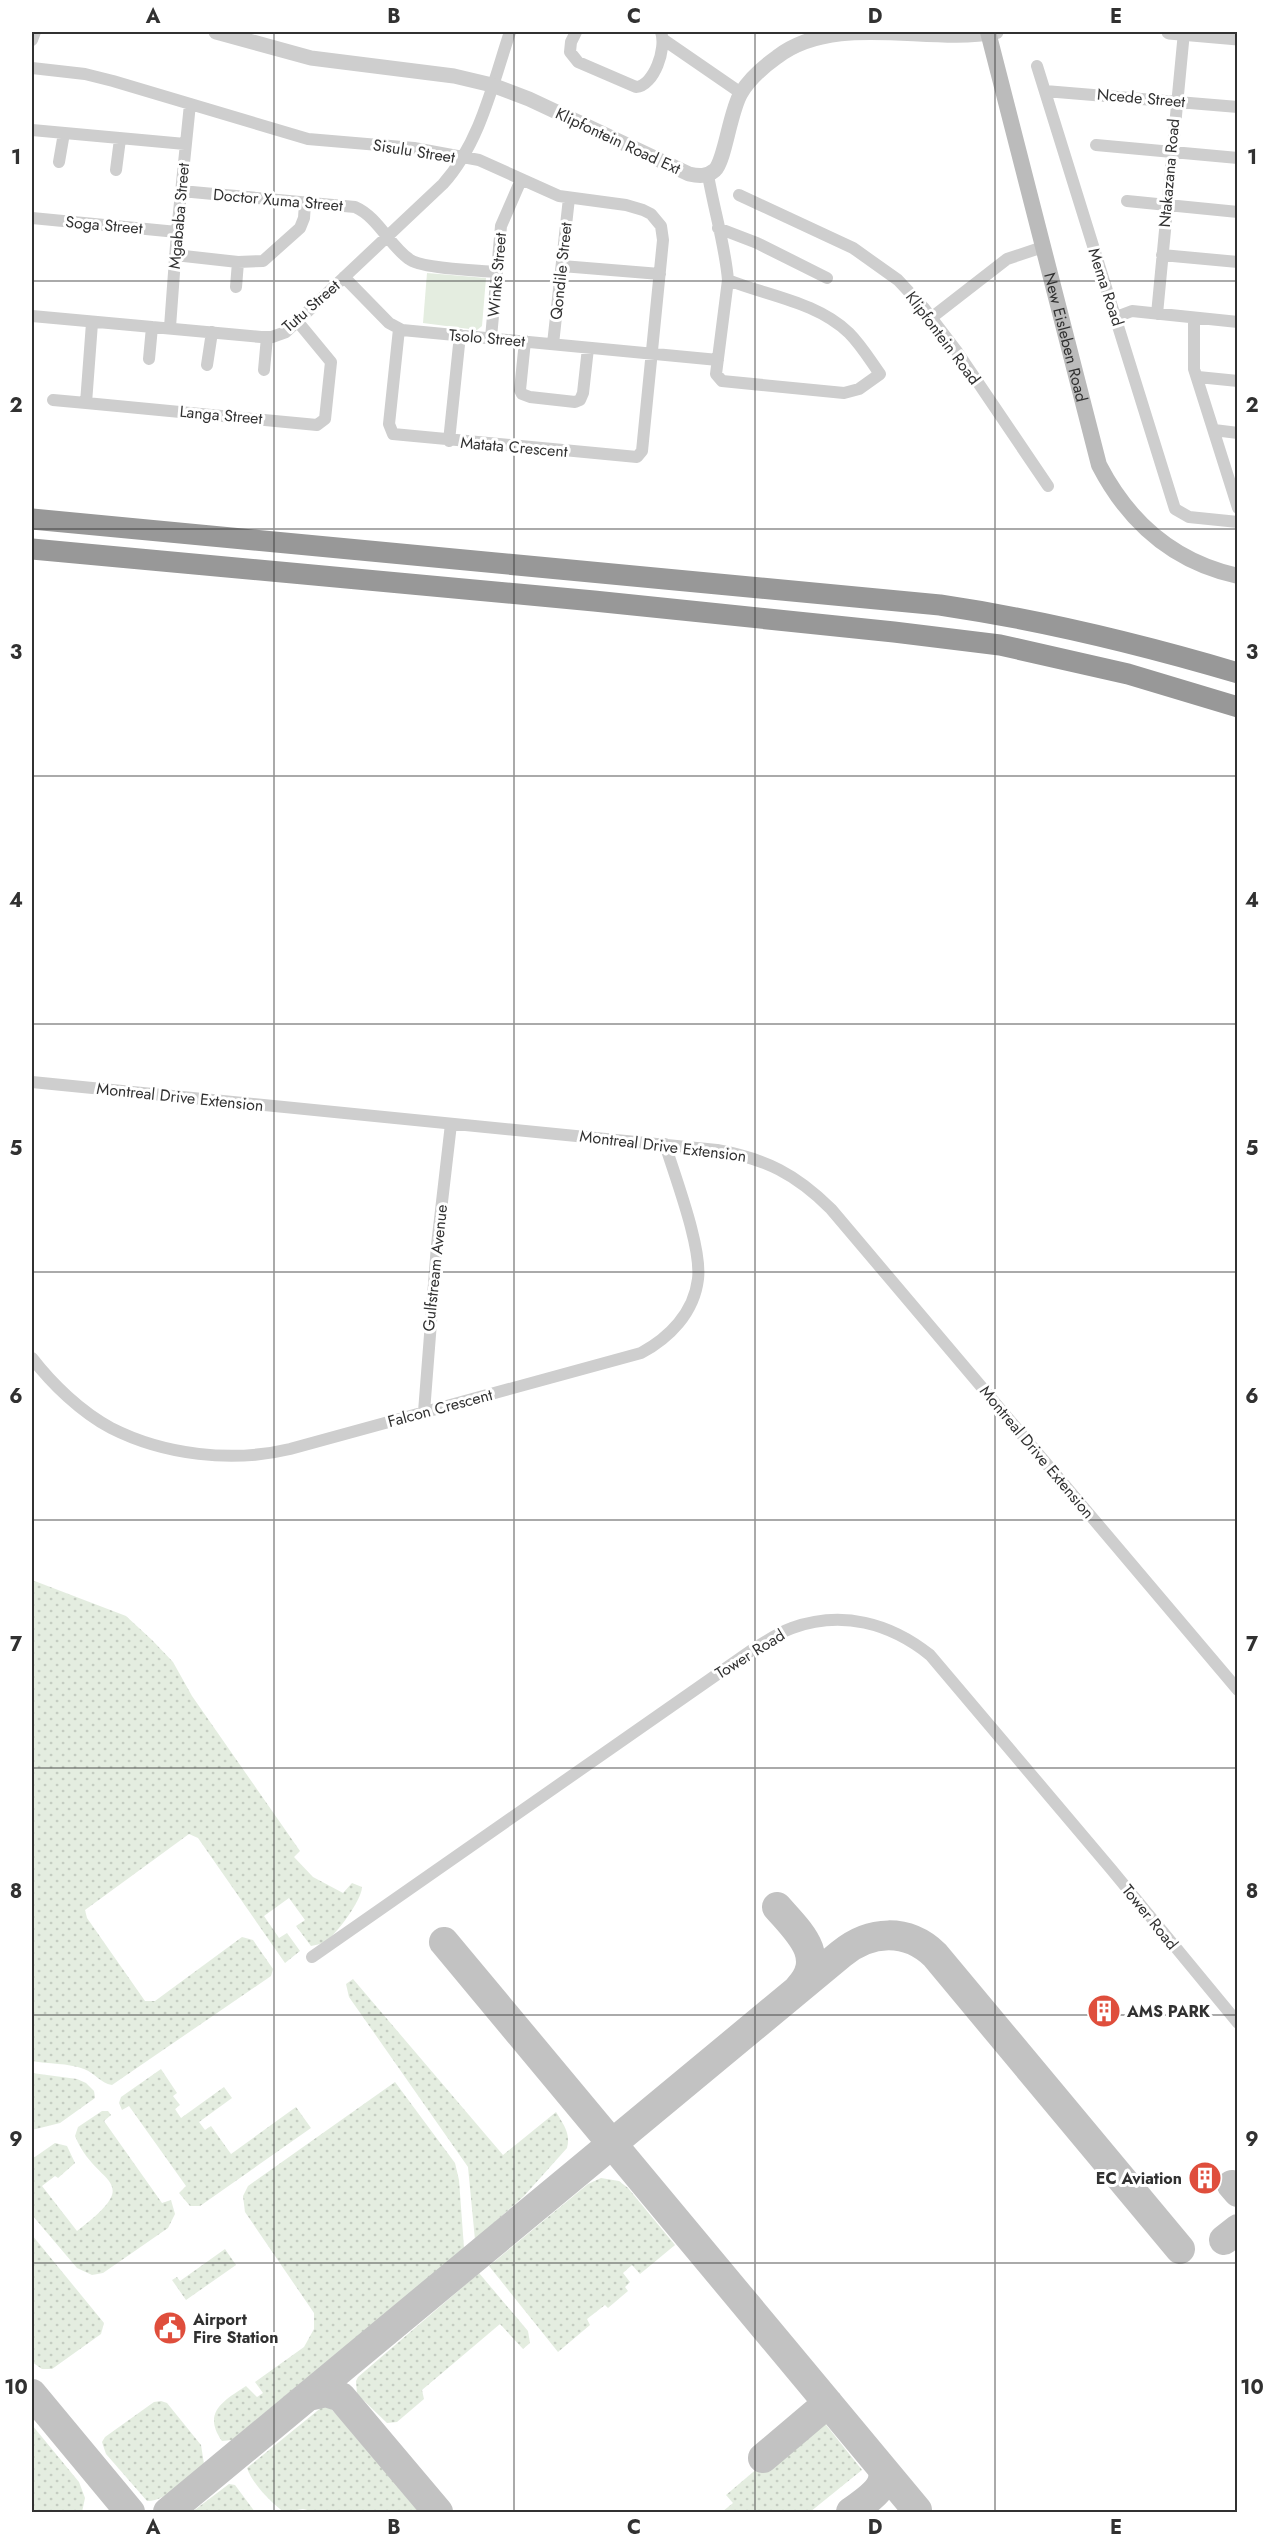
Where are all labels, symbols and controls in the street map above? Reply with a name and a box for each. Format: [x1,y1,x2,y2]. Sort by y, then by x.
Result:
text: A [145,2,161,31]
text: B [387,2,401,31]
text: C [627,2,641,31]
text: D [868,2,882,31]
text: E [1110,2,1122,31]
street label: Ncede Street [1096,83,1186,113]
street label: Klipfontein Road Ext [552,102,685,180]
street label: Ntakazana Road [1153,118,1185,228]
street label: Sisulu Street [371,133,457,169]
text: 1 [11,143,21,172]
text: 1 [1247,143,1257,172]
street label: Mgababa Street [163,162,195,270]
street label: Doctor Xuma Street [212,183,344,217]
street label: Soga Street [64,210,144,240]
street label: Qondile Street [544,221,578,321]
street label: Winks Street [482,232,512,318]
street label: Mema Road [1083,245,1129,329]
street label: New Eisleben Road [1039,270,1094,404]
street label: Tutu Street [277,274,345,338]
street label: Klipfontein Road [900,286,986,390]
street label: Tsolo Street [448,323,526,353]
text: 2 [9,391,23,420]
text: 2 [1245,391,1259,420]
street label: Langa Street [179,400,264,430]
street label: Matata Crescent [459,431,569,463]
text: 3 [10,638,22,667]
text: 3 [1246,638,1258,667]
text: 4 [9,886,23,915]
text: 4 [1245,886,1259,915]
street label: Montreal Drive Extension [95,1077,265,1117]
street label: Montreal Drive Extension [578,1124,748,1168]
text: 5 [10,1134,23,1163]
text: 5 [1246,1134,1259,1163]
street label: Gulfstream Avenue [417,1203,453,1333]
street label: Montreal Drive Extension [974,1380,1100,1524]
text: 6 [9,1382,23,1411]
text: 6 [1245,1382,1259,1411]
street label: Falcon Crescent [385,1383,495,1433]
street label: Tower Road [711,1624,789,1684]
text: 7 [10,1630,23,1659]
text: 7 [1246,1630,1259,1659]
text: 8 [10,1877,22,1906]
text: 8 [1246,1877,1258,1906]
street label: Tower Road [1117,1879,1183,1955]
building icon: AMS PARK [1086,1993,1122,2029]
place label: AMS PARK [1126,2000,1211,2023]
text: 9 [9,2125,23,2154]
text: 9 [1245,2125,1259,2154]
building icon: EC Aviation [1187,2160,1223,2196]
place label: EC Aviation [1096,2167,1182,2190]
place label: Airport Fire Station [192,2308,278,2349]
public building icon: Airport Fire Station [152,2310,188,2346]
text: 10 [4,2373,28,2402]
text: 10 [1240,2373,1264,2402]
text: A [145,2513,161,2542]
text: B [387,2513,401,2542]
text: C [627,2513,641,2542]
text: D [868,2513,882,2542]
text: E [1110,2513,1122,2542]

